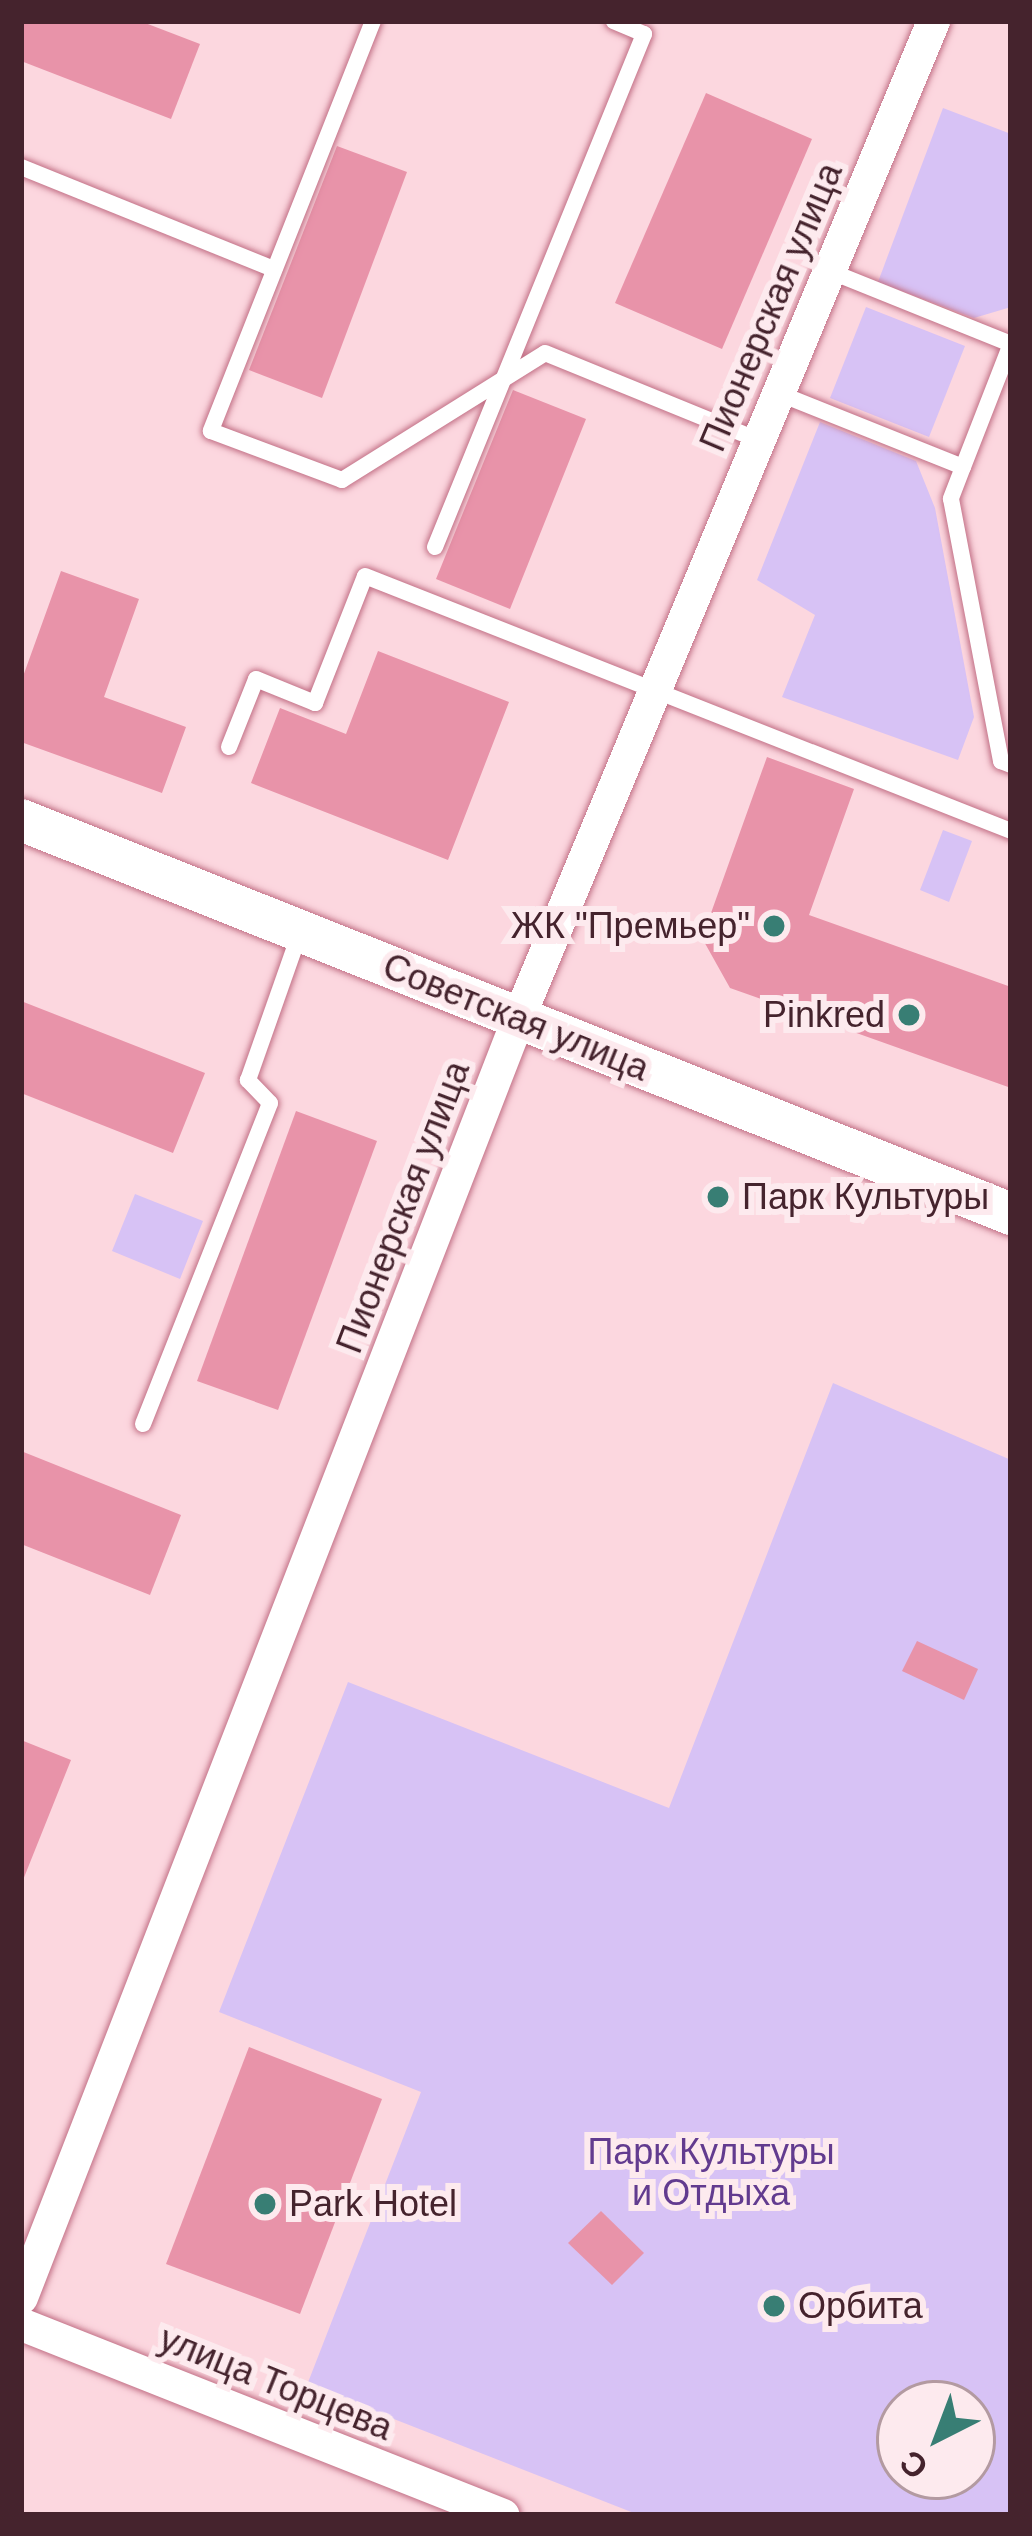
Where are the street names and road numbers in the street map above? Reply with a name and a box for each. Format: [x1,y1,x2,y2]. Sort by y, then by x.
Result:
street label: Пионерская улица [691,156,851,458]
street label: Советская улица [377,944,655,1090]
street label: Пионерская улица [327,1055,479,1359]
street label: улица Торцева [153,2317,399,2449]

